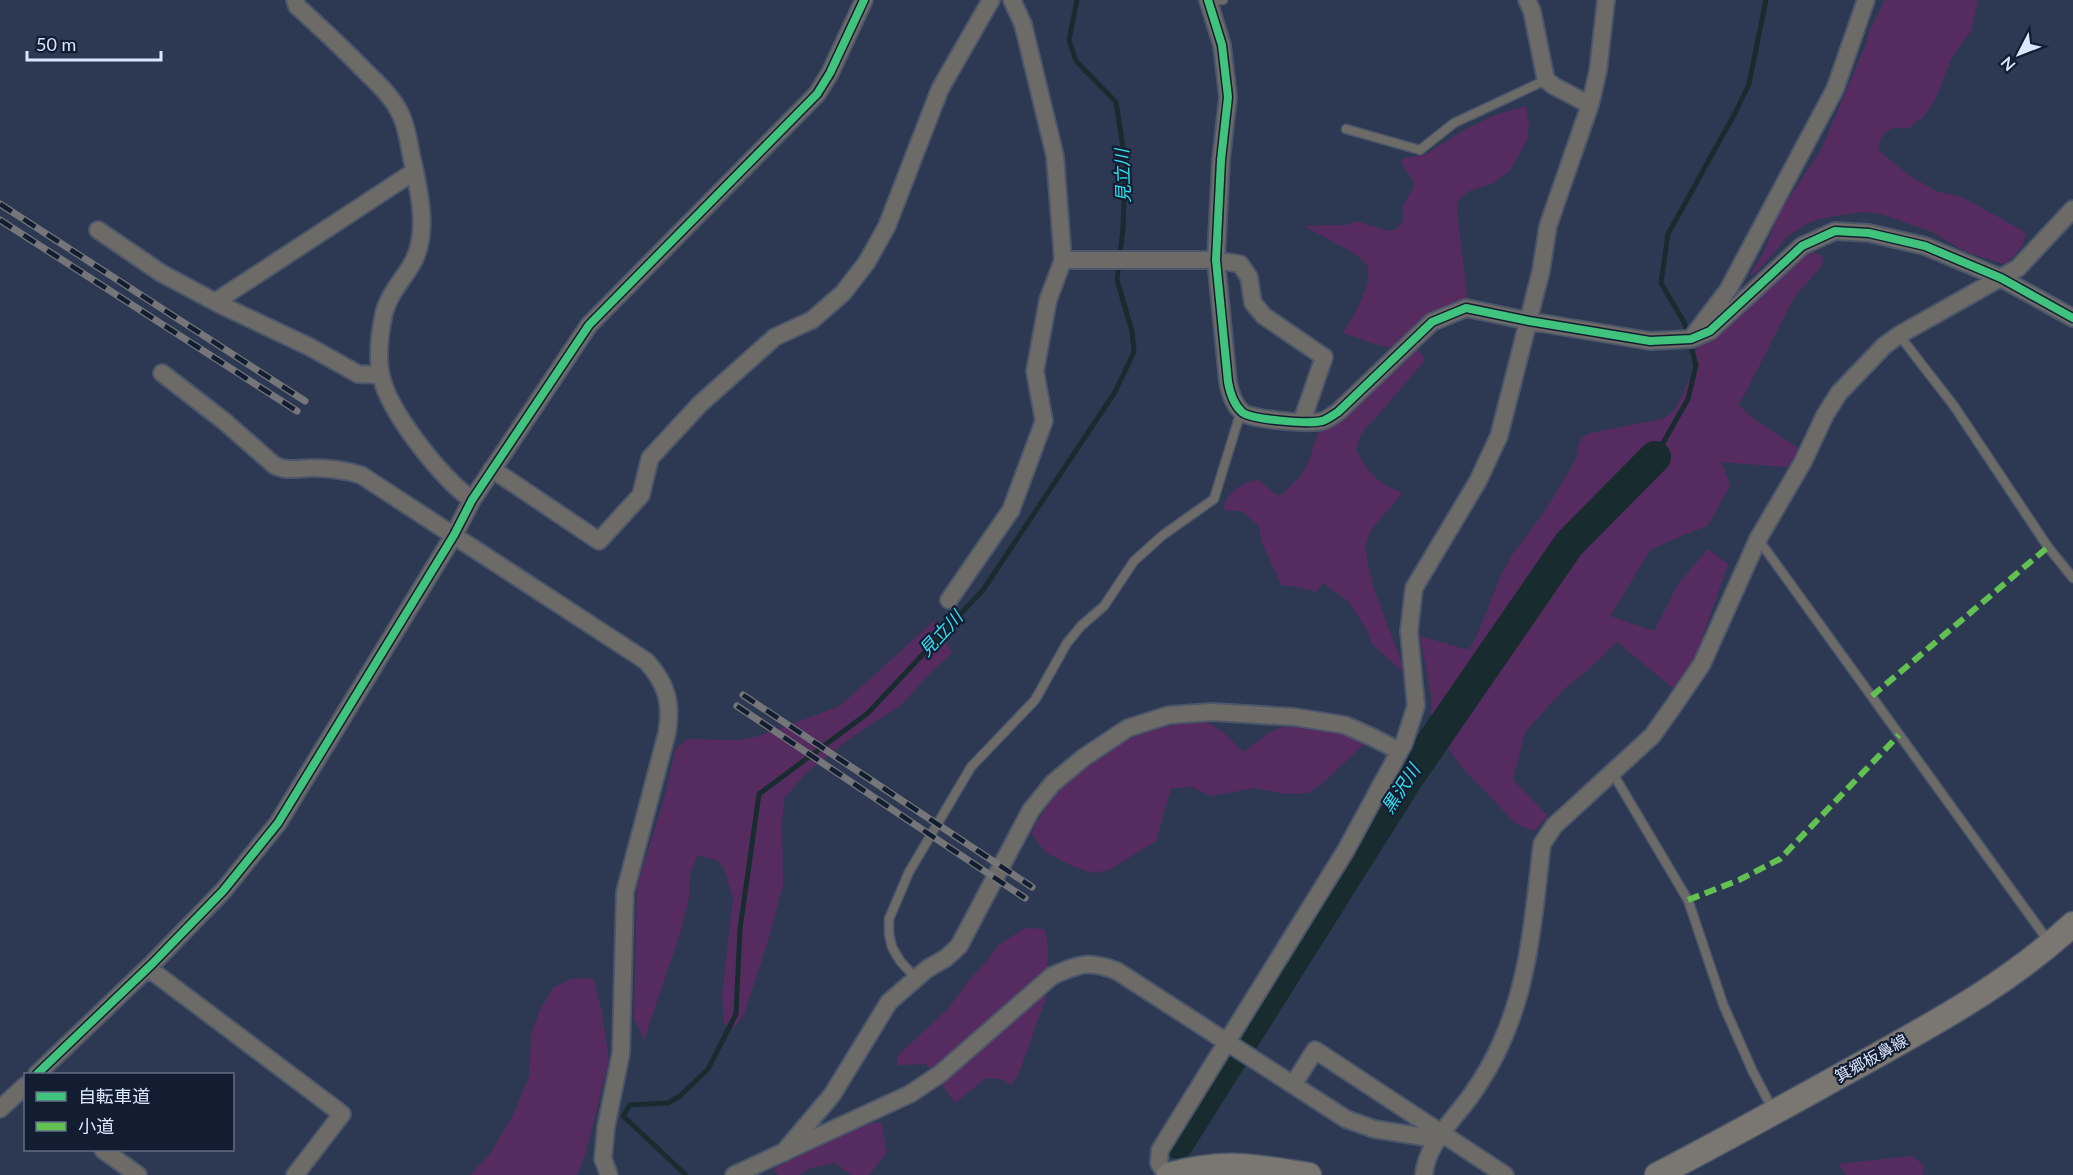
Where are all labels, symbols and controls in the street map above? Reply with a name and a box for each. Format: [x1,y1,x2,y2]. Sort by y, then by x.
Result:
scale bar [27,24,160,62]
north arrow [1989,24,2049,84]
text: 50 m [36,33,76,55]
text: N [1996,53,2019,75]
water label: 見立川 [1110,147,1134,203]
water label: 見立川 [914,605,968,661]
water label: 黒沢川 [1376,758,1425,817]
street label: 箕郷板鼻線 [1831,1030,1910,1085]
legend [24,1073,234,1151]
text: 自転車道 [78,1085,150,1107]
text: 小道 [78,1115,114,1137]

